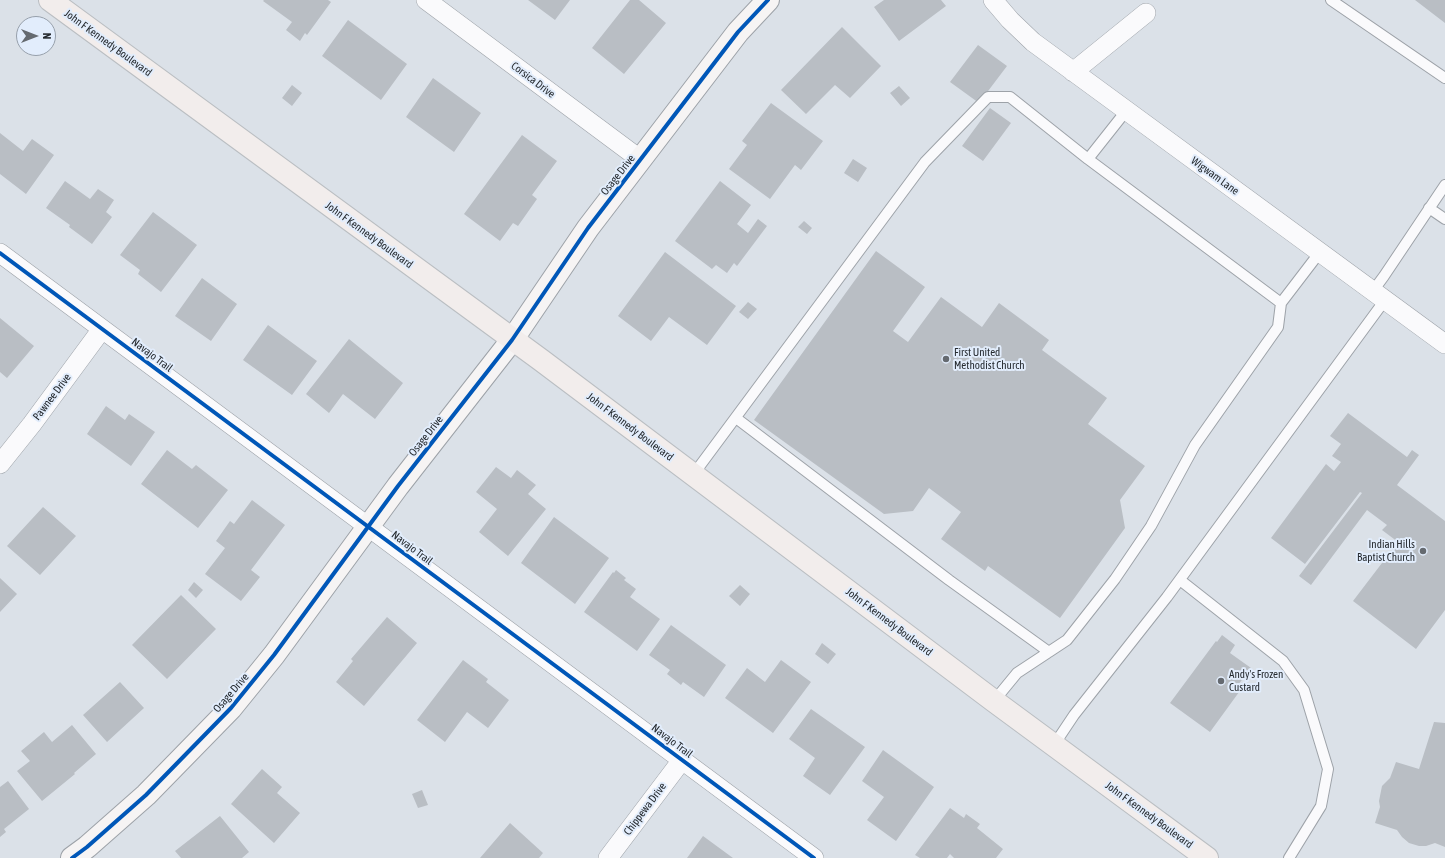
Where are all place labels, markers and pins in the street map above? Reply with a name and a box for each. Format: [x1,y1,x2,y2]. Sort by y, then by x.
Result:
place label: First United Methodist Church [954,346,1025,372]
marker: First United Methodist Church [941,354,951,364]
place label: Indian Hills Baptist Church [1357,538,1415,564]
marker: Indian Hills Baptist Church [1418,546,1428,556]
place label: Andy's Frozen Custard [1229,668,1283,694]
marker: Andy's Frozen Custard [1216,676,1226,686]

